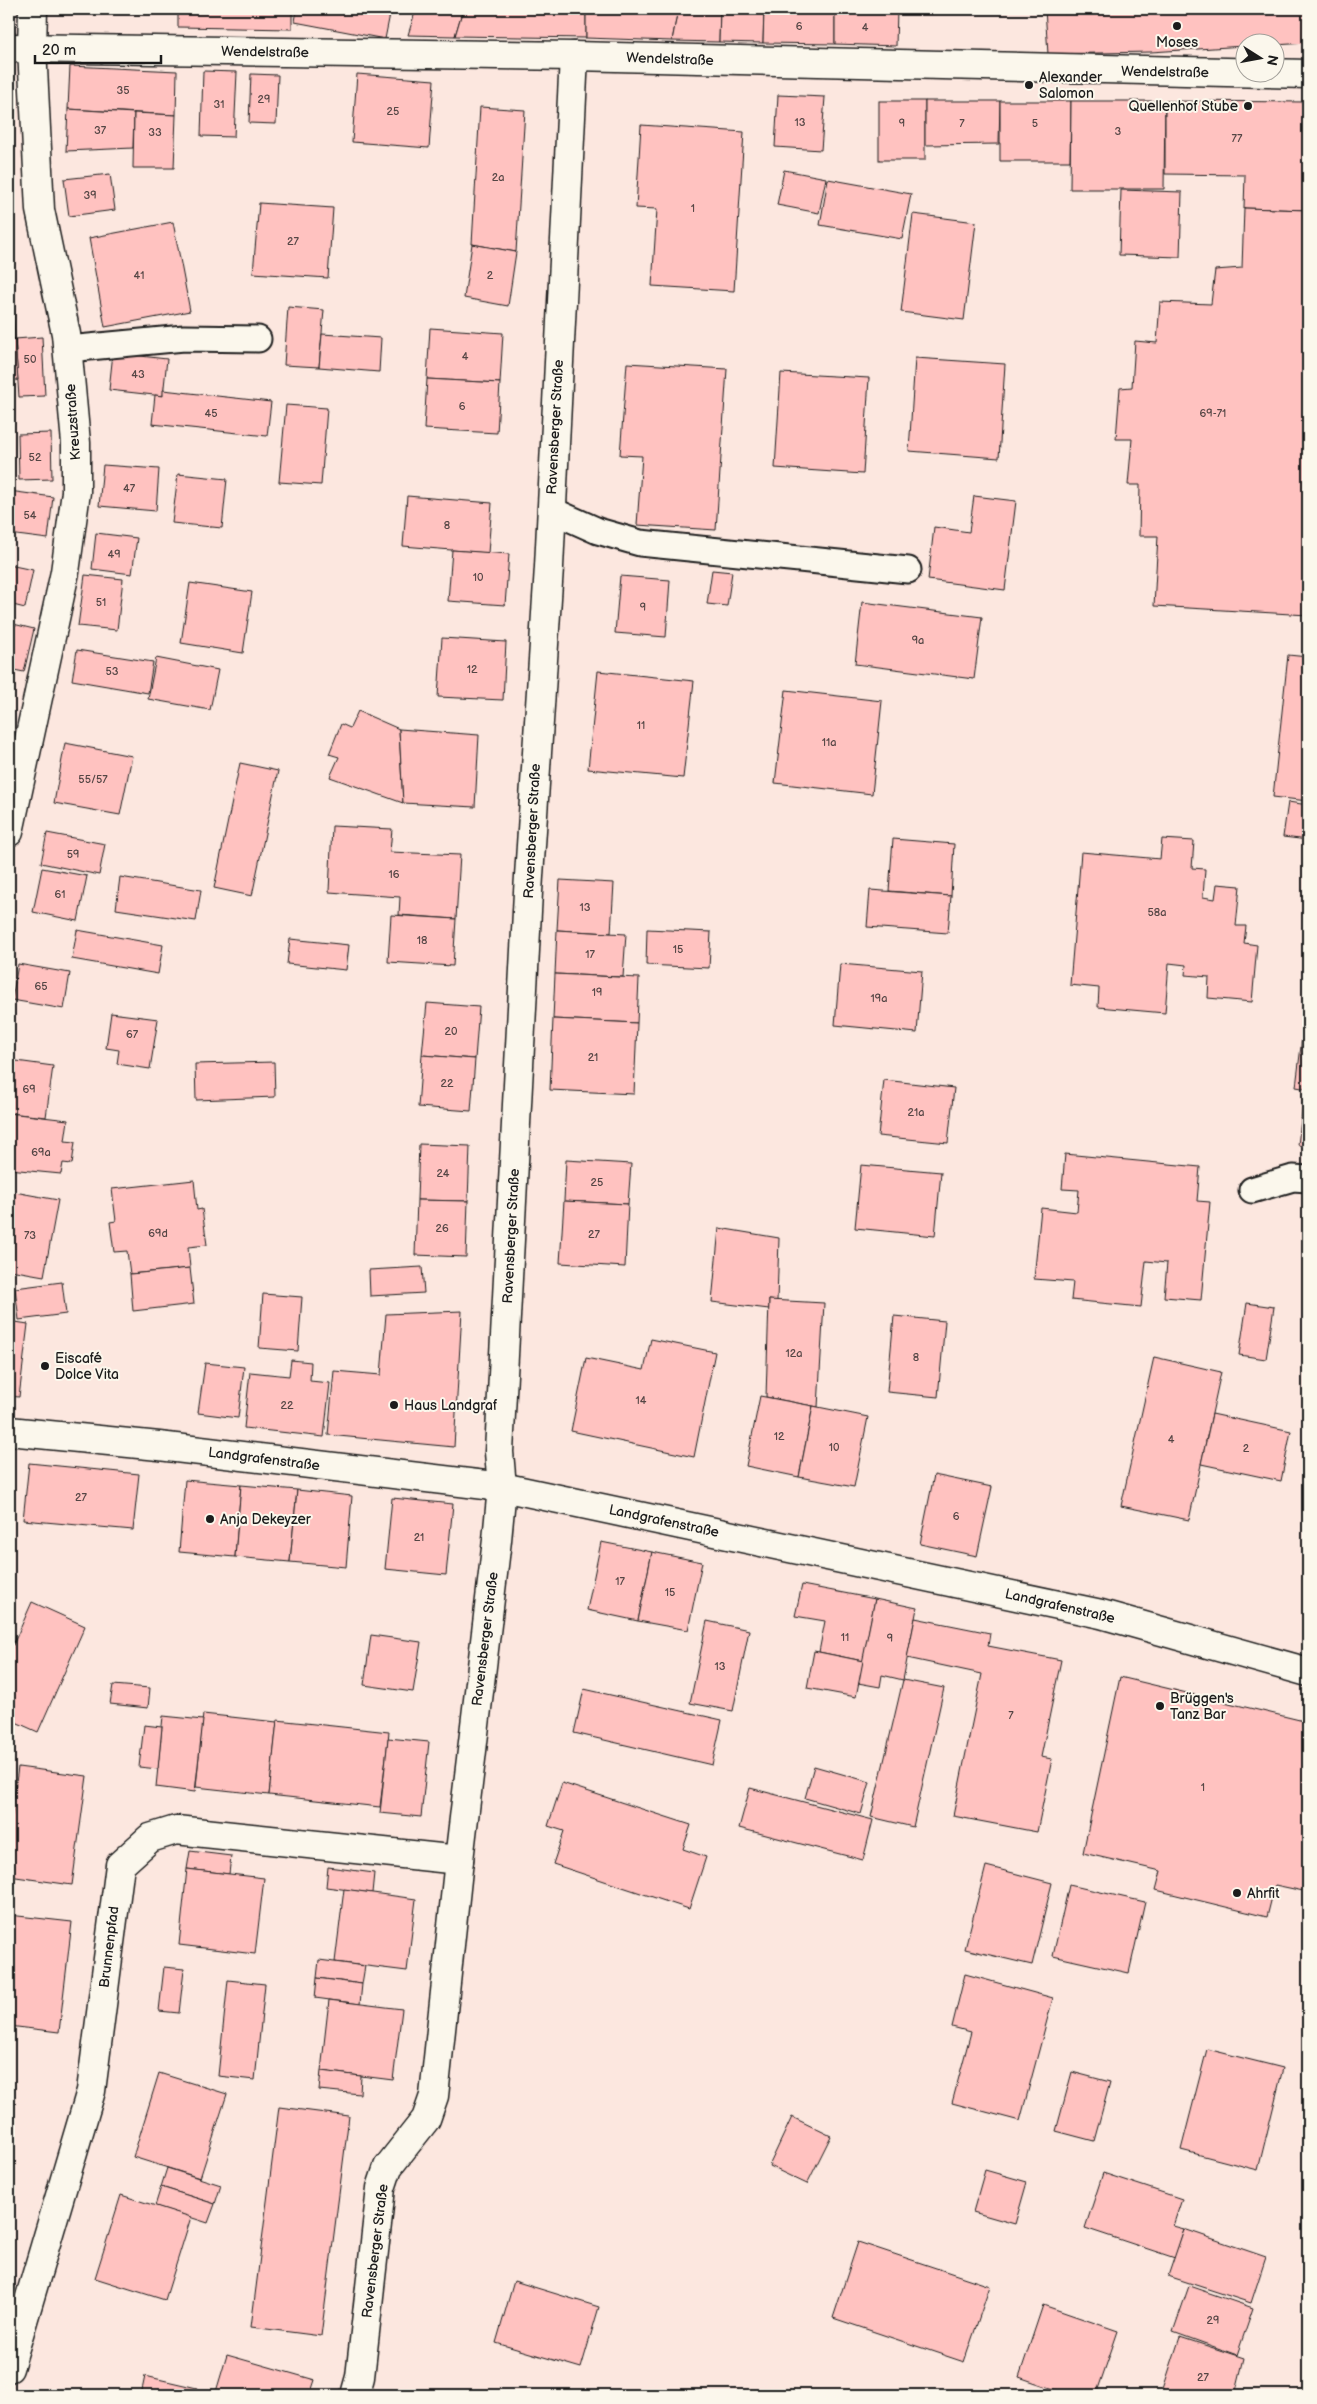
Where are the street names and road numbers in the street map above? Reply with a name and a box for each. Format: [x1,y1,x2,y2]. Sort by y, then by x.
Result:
street label: Wendelstraße [221,43,309,61]
street label: Wendelstraße [626,49,714,69]
street label: Wendelstraße [1121,63,1209,81]
street label: Ravensberger Straße [543,359,567,495]
street label: Kreuzstraße [62,383,84,461]
street label: Ravensberger Straße [520,763,544,899]
street label: Ravensberger Straße [499,1168,523,1304]
street label: Landgrafenstraße [207,1444,321,1474]
street label: Landgrafenstraße [607,1501,721,1541]
street label: Ravensberger Straße [468,1571,502,1707]
street label: Landgrafenstraße [1003,1585,1117,1627]
street label: Brunnenpfad [96,1905,122,1989]
street label: Ravensberger Straße [358,2183,392,2319]

